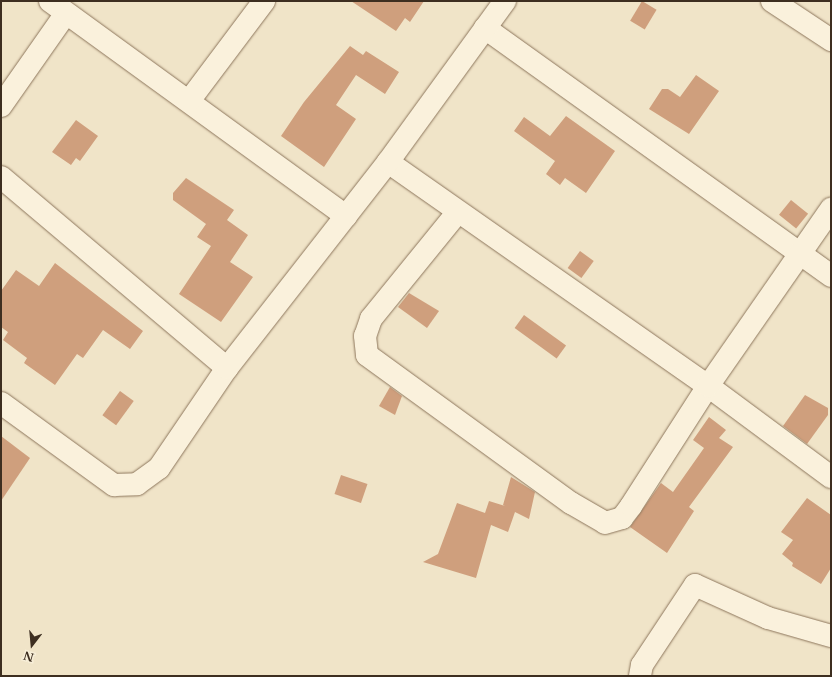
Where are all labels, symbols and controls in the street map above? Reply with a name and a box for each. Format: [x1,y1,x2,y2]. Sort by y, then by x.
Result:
north arrow [12,625,52,665]
text: N [22,648,36,665]

